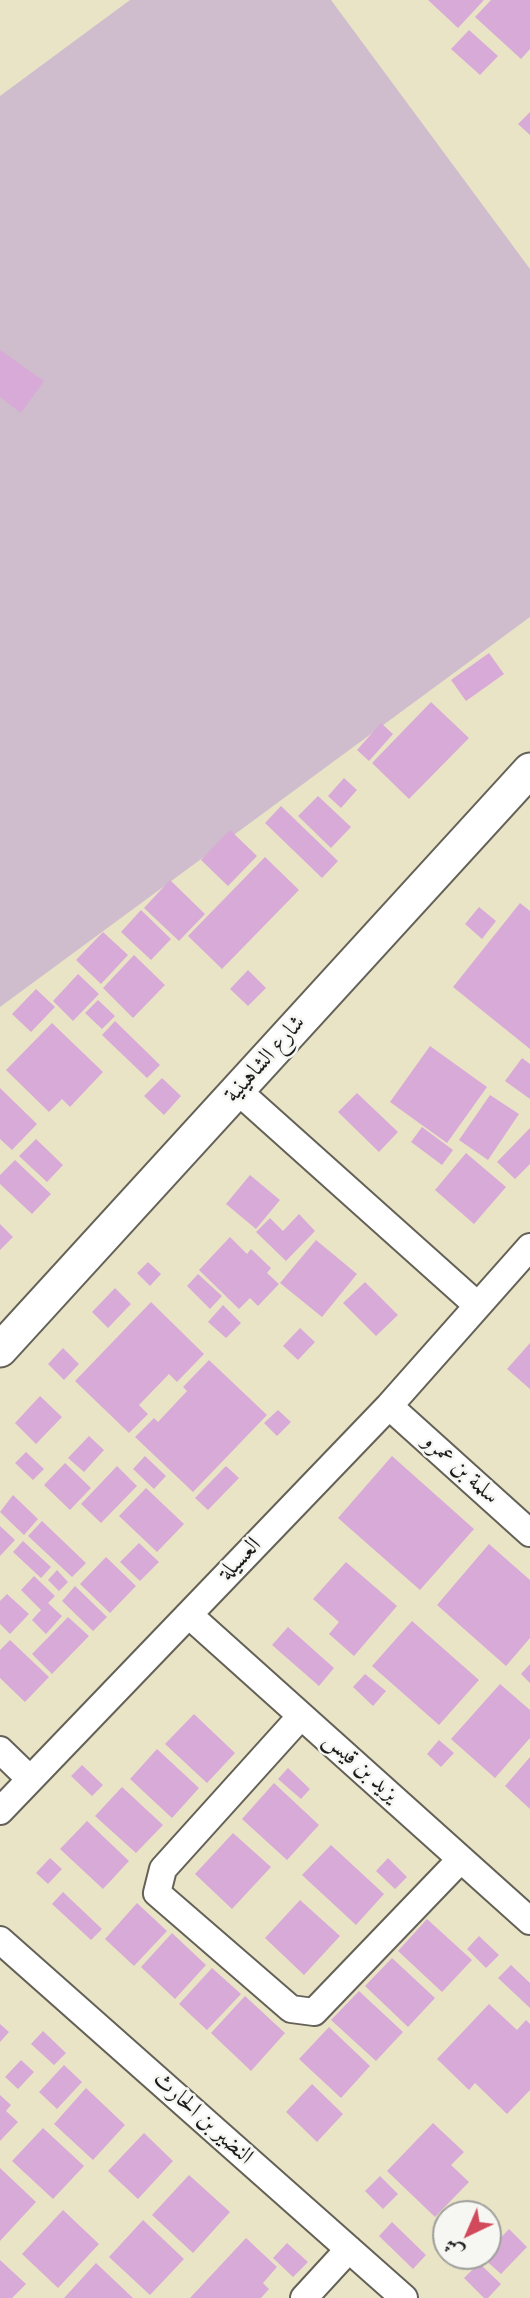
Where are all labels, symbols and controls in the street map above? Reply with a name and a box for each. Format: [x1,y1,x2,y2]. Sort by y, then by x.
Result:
street label: شارع الشاهينية [220,1011,312,1109]
street label: سلمة بن عمرو [416,1429,504,1511]
street label: العسيلة [214,1533,268,1587]
street label: يزيد بن قيس [317,1727,403,1809]
street label: النضير بن الحارث [146,2067,258,2171]
north arrow [432,2200,502,2270]
text: ش [439,2233,469,2264]

